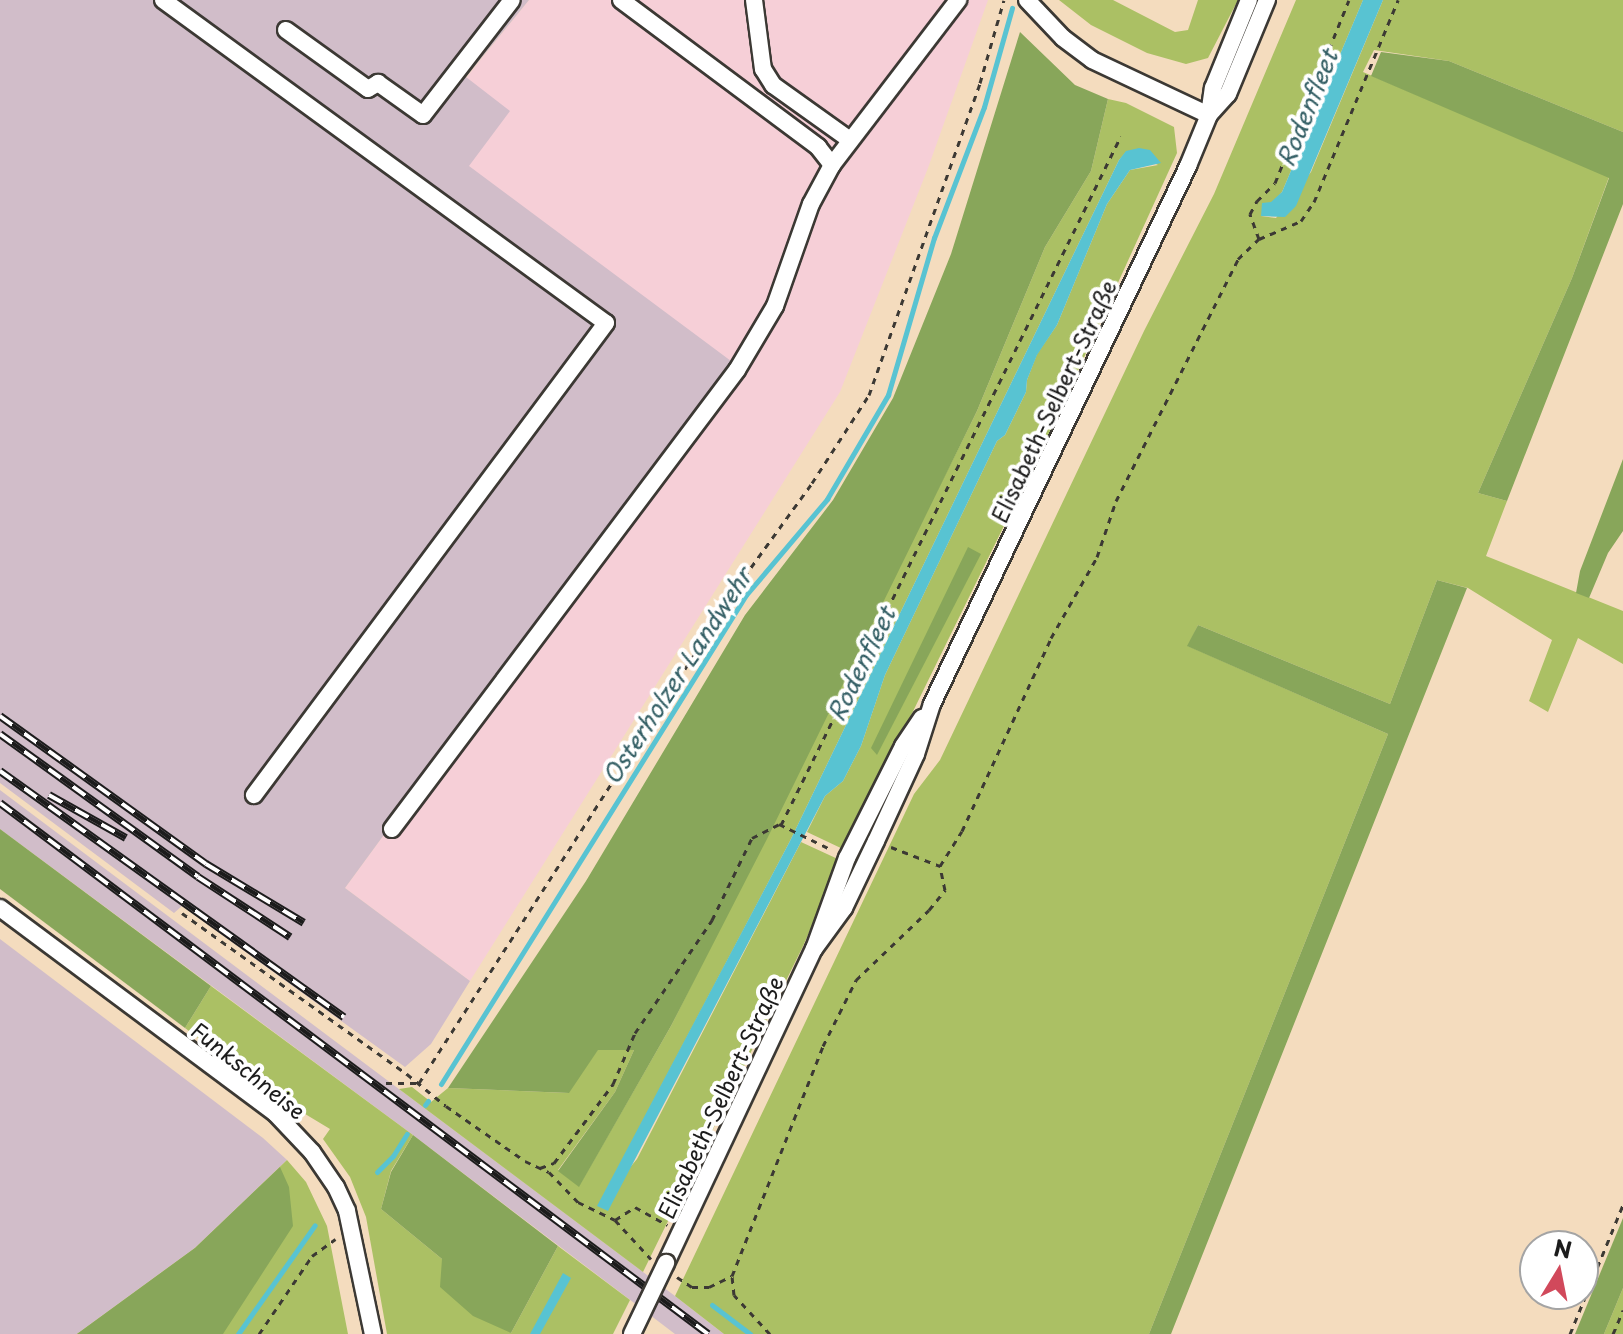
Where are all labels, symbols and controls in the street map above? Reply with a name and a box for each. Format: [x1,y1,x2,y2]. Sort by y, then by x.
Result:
water label: Rodenfleet [1271,46,1343,170]
street label: Elisabeth-Selbert-Straße [985,276,1121,526]
water label: Osterholzer Landwehr [596,562,758,790]
water label: Rodenfleet [821,603,901,725]
street label: Elisabeth-Selbert-Straße [652,972,788,1222]
street label: Funkschneise [187,1016,311,1124]
north arrow [1519,1230,1599,1310]
text: N [1551,1230,1574,1266]

